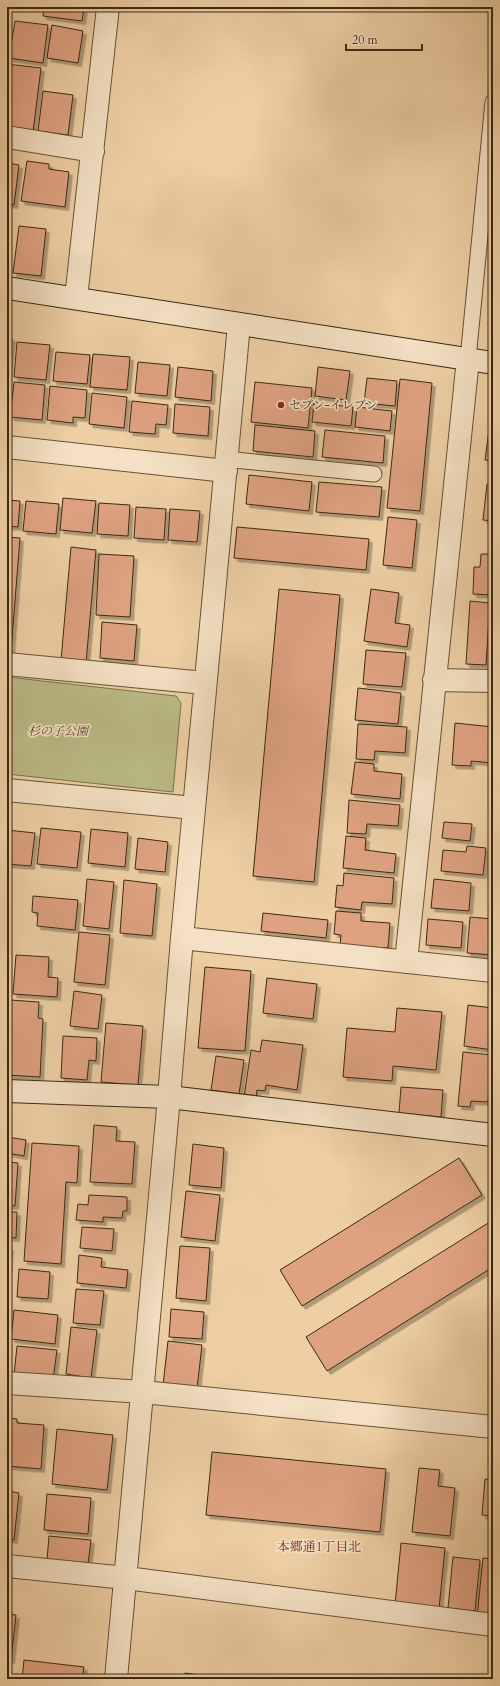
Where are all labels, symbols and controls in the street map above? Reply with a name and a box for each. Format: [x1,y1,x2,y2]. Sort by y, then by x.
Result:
scale bar [346,26,422,52]
text: 20 m [352,32,379,48]
place label: セブン-イレブン [289,397,377,413]
marker: セブン-イレブン [276,400,286,410]
park label: 杉の子公園 [28,723,90,739]
district label: 本郷通1丁目北 [277,1538,361,1556]

